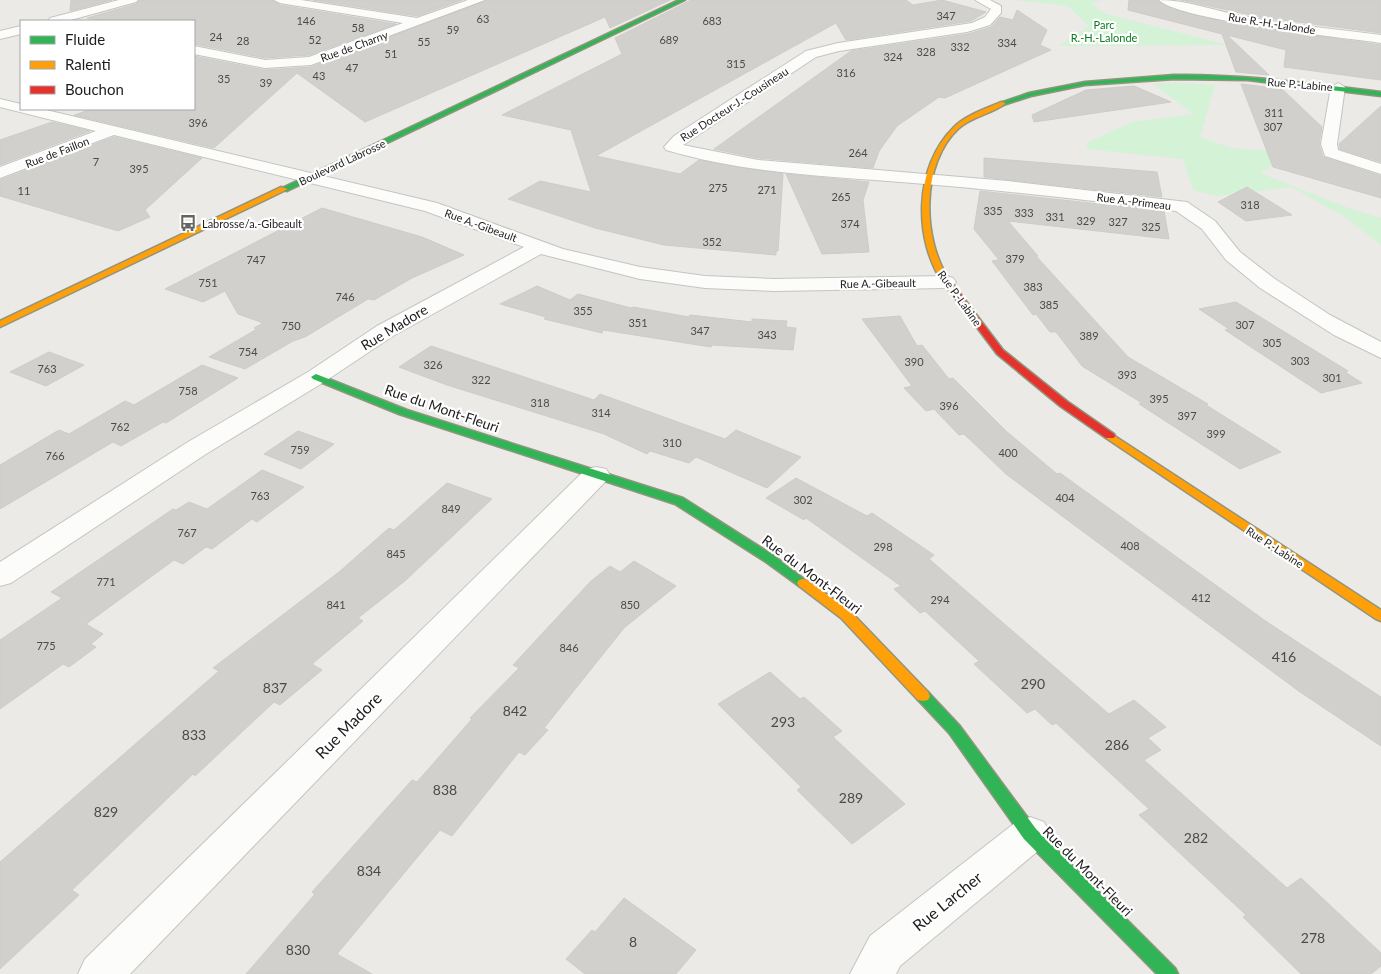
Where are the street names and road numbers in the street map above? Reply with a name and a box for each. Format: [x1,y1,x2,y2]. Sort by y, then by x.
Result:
street label: Rue R.-H.-Lalonde [1227,10,1317,36]
street label: Rue de Charny [318,28,390,64]
street label: Rue Docteur-J.-Cousineau [678,64,790,144]
street label: Rue P.-Labine [1267,75,1333,93]
street label: Rue de Faillon [23,134,91,170]
street label: Boulevard Labrosse [297,136,388,188]
street label: Rue A.-Primeau [1096,190,1172,212]
street label: Rue A.-Gibeault [443,206,519,244]
street label: Rue P.-Labine [936,268,985,328]
street label: Rue A.-Gibeault [840,276,916,290]
street label: Rue Madore [357,300,431,354]
street label: Rue du Mont-Fleuri [383,380,501,436]
street label: Rue P.-Labine [1244,524,1306,570]
street label: Rue du Mont-Fleuri [759,531,865,617]
street label: Rue Madore [311,688,385,762]
street label: Rue du Mont-Fleuri [1040,823,1136,919]
street label: Rue Larcher [909,867,986,935]

